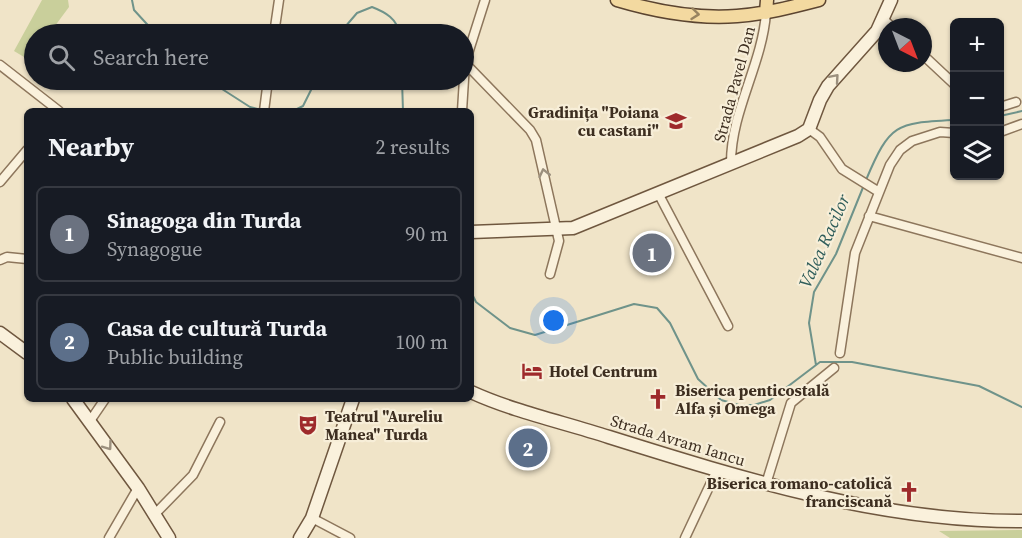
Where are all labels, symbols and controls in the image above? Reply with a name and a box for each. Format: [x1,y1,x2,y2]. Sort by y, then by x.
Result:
one-way arrow [691,7,700,20]
north arrow [878,18,932,72]
map controls [950,18,1004,180]
button: + [950,18,1004,72]
street label: Strada Pavel Dan [708,23,760,145]
search box [24,24,474,90]
icon: search [45,41,78,74]
text: Search here [93,42,209,72]
button: − [950,72,1004,126]
one-way arrow [828,74,839,85]
place label: Gradinița "Poiana cu castani" [528,101,659,141]
school or university icon: Gradinița "Poiana cu castani" [664,109,688,133]
button: layers [950,126,1004,180]
text: Nearby [48,129,134,165]
text: 2 results [375,133,450,161]
one-way arrow [538,168,551,178]
water label: Valea Racilor [792,190,856,292]
text: Sinagoga din Turda [107,205,302,235]
text: 1 [64,220,75,248]
text: 90 m [405,220,448,248]
pin: 1 [632,230,672,276]
text: Synagogue [107,235,202,263]
your location [539,306,568,335]
text: Casa de cultură Turda [107,313,327,343]
text: 2 [64,328,75,356]
text: 100 m [395,328,448,356]
text: Public building [107,343,243,371]
hotel icon: Hotel Centrum [520,359,544,383]
place label: Hotel Centrum [549,360,658,382]
place label: Biserica penticostală Alfa și Omega [675,379,830,419]
church icon: Biserica penticostală Alfa și Omega [646,387,670,411]
place label: Teatrul "Aureliu Manea" Turda [325,405,443,445]
street label: Strada Avram Iancu [608,409,748,471]
theatre icon: Teatrul "Aureliu Manea" Turda [296,413,320,437]
pin: 2 [508,426,548,470]
one-way arrow [101,439,112,450]
place label: Biserica romano-catolică franciscană [707,472,893,512]
church icon: Biserica romano-catolică franciscană [897,480,921,504]

